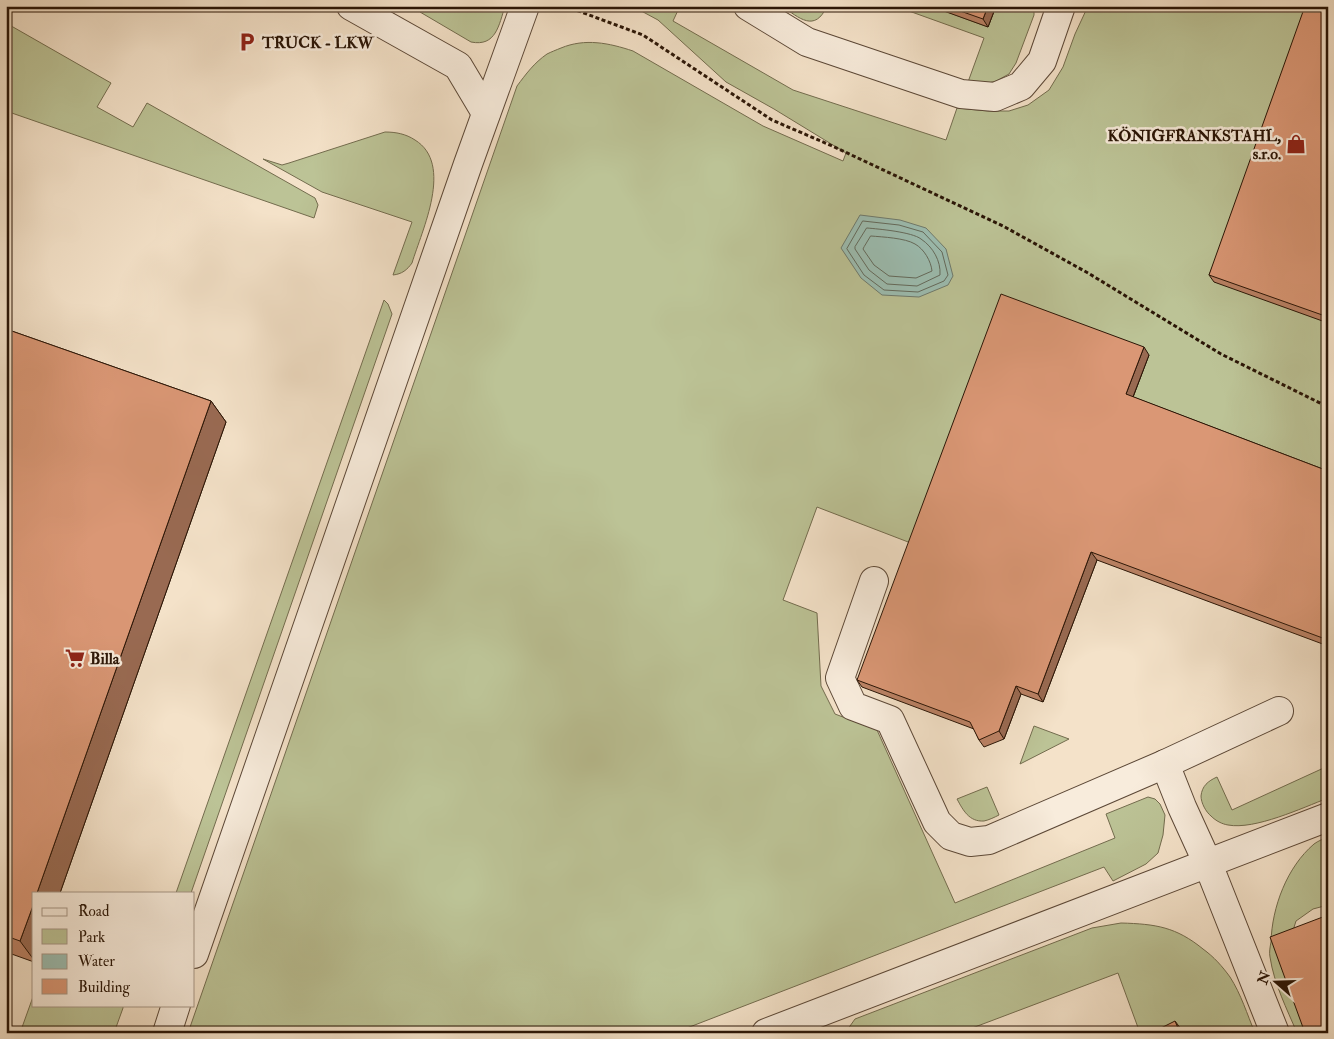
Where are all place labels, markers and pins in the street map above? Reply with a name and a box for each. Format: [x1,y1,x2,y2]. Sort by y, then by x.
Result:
parking icon: TRUCK - LKW [236,31,258,53]
place label: TRUCK - LKW [261,33,375,53]
place label: KÖNIGFRANKSTAHL, s.r.o. [1107,126,1281,164]
shop icon: KÖNIGFRANKSTAHL, s.r.o. [1285,133,1307,155]
supermarket icon: Billa [64,647,86,669]
place label: Billa [90,649,120,669]

